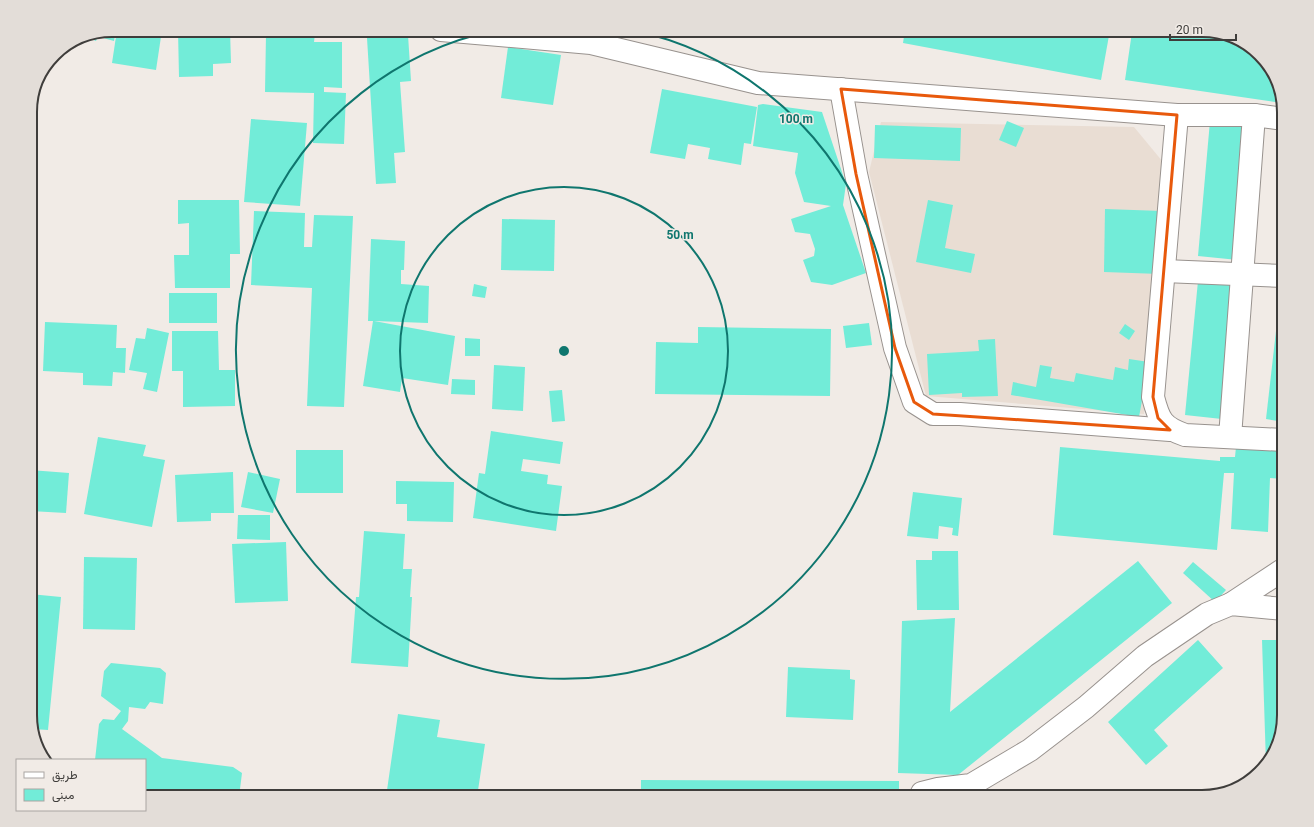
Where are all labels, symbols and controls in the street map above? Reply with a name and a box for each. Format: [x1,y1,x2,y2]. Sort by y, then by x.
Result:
scale bar [1170,16,1236,42]
text: 20 m [1176,23,1203,37]
text: 100 m [779,112,813,126]
text: 50 m [666,228,694,242]
centre of rings [557,344,571,358]
legend [16,759,146,811]
text: طريق [52,768,78,783]
text: مبنى [52,788,74,803]

